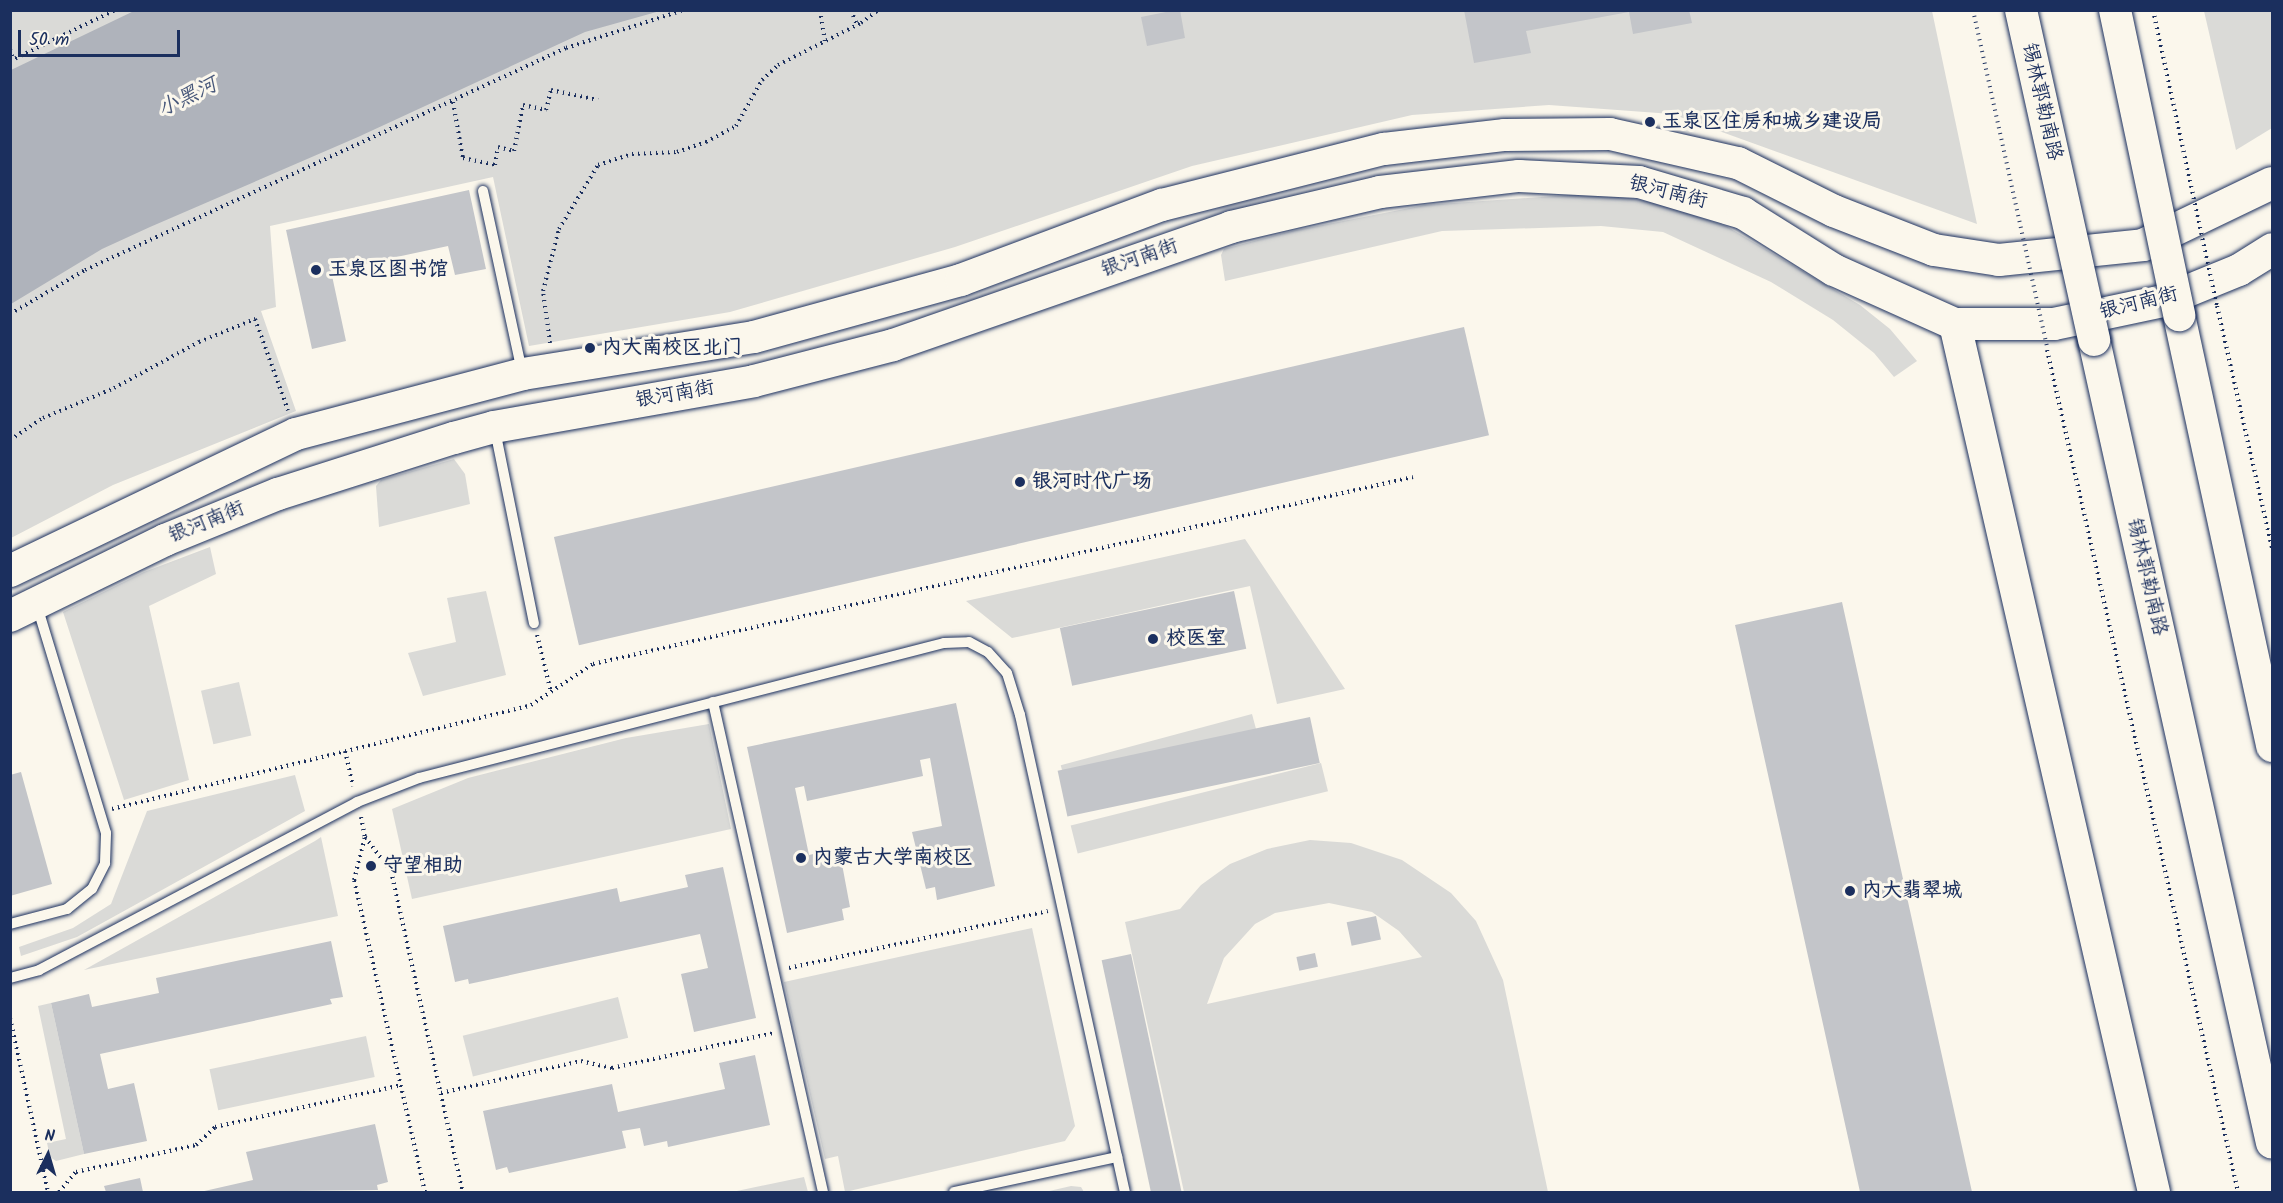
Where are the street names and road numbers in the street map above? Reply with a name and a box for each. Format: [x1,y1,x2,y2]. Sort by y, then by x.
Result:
street label: 锡林郭勒南路 [2016,41,2066,163]
street label: 银河南街 [1626,172,1710,214]
street label: 银河南街 [1098,235,1182,283]
street label: 银河南街 [2097,283,2181,325]
street label: 银河南街 [634,376,716,414]
street label: 银河南街 [165,497,249,549]
street label: 锡林郭勒南路 [2121,516,2171,638]

